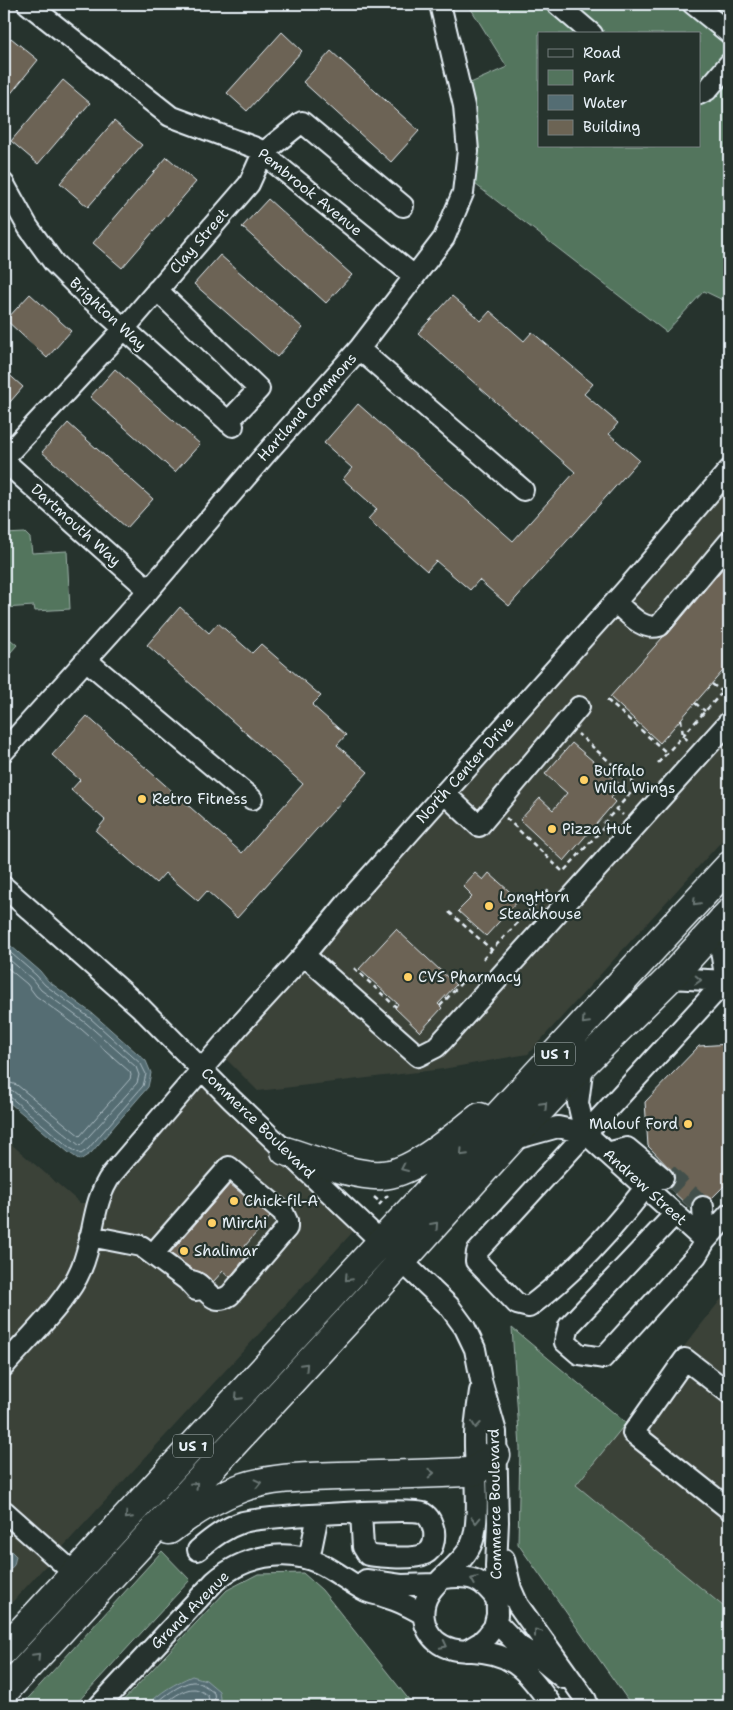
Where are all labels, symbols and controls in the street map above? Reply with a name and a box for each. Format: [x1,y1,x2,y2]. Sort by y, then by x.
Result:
legend [538,32,700,148]
text: Road [583,43,621,63]
text: Park [583,67,615,87]
text: Water [583,93,627,113]
text: Building [583,117,640,137]
street label: Pembrook Avenue [254,144,366,240]
street label: Clay Street [165,204,233,278]
street label: Brighton Way [65,273,151,355]
street label: Hartland Commons [253,348,361,466]
street label: Dartmouth Way [27,479,125,571]
street label: North Center Drive [412,712,518,828]
place label: Buffalo Wild Wings [594,761,675,798]
marker: Buffalo Wild Wings [578,774,590,786]
place label: Retro Fitness [152,789,248,809]
marker: Retro Fitness [136,793,148,805]
place label: Pizza Hut [562,819,632,839]
marker: Pizza Hut [546,823,558,835]
place label: LongHorn Steakhouse [499,887,582,924]
one-way arrow [693,896,702,905]
marker: LongHorn Steakhouse [483,900,495,912]
place label: CVS Pharmacy [418,967,521,987]
marker: CVS Pharmacy [402,971,414,983]
one-way arrow [694,974,702,985]
one-way arrow [582,1015,591,1024]
road number: US 1 [535,1042,575,1066]
street label: Commerce Boulevard [197,1063,320,1183]
one-way arrow [538,1102,547,1111]
place label: Malouf Ford [589,1114,678,1134]
marker: Malouf Ford [682,1118,694,1130]
street label: Andrew Street [599,1144,691,1230]
one-way arrow [460,1148,469,1157]
one-way arrow [400,1162,409,1173]
place label: Chick-fil-A [244,1191,318,1211]
marker: Chick-fil-A [228,1195,240,1207]
place label: Mirchi [222,1213,267,1233]
marker: Mirchi [206,1217,218,1229]
one-way arrow [429,1222,438,1231]
place label: Shalimar [194,1241,258,1261]
marker: Shalimar [178,1245,190,1257]
one-way arrow [345,1272,354,1281]
one-way arrow [299,1363,308,1372]
one-way arrow [235,1391,244,1400]
one-way arrow [471,1422,482,1430]
street label: Commerce Boulevard [484,1428,506,1580]
road number: US 1 [173,1434,213,1458]
one-way arrow [427,1468,435,1478]
one-way arrow [254,1478,263,1489]
one-way arrow [189,1482,198,1491]
one-way arrow [125,1511,134,1520]
one-way arrow [471,1516,481,1524]
street label: Grand Avenue [146,1566,234,1654]
one-way arrow [470,1576,479,1586]
one-way arrow [535,1629,543,1638]
one-way arrow [439,1639,448,1649]
one-way arrow [31,1652,40,1661]

